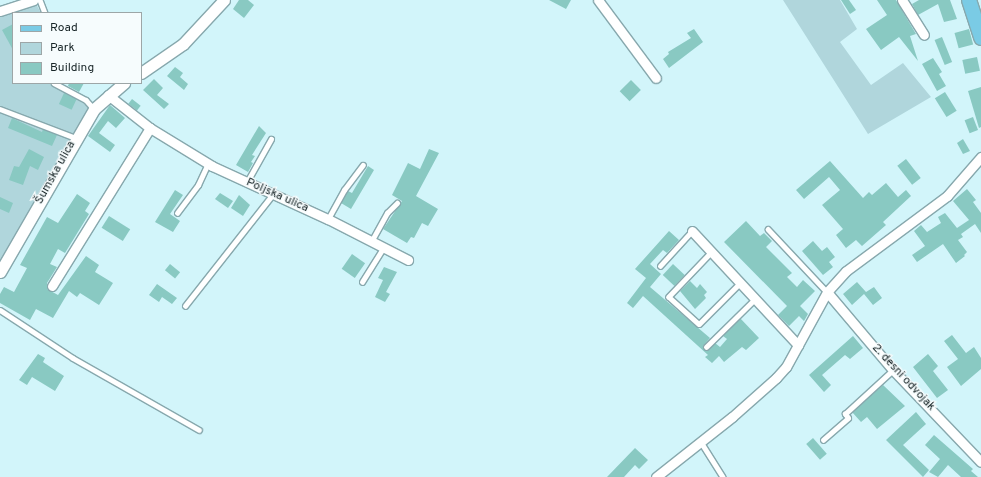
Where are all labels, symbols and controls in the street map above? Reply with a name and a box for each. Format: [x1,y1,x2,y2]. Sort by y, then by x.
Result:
legend [12,12,142,84]
text: Road [50,20,78,36]
text: Park [50,40,75,56]
text: Building [50,60,94,76]
street label: Šumska ulica [33,139,79,207]
street label: Poljska ulica [244,176,310,216]
street label: 2. desni odvojak [868,342,938,414]

